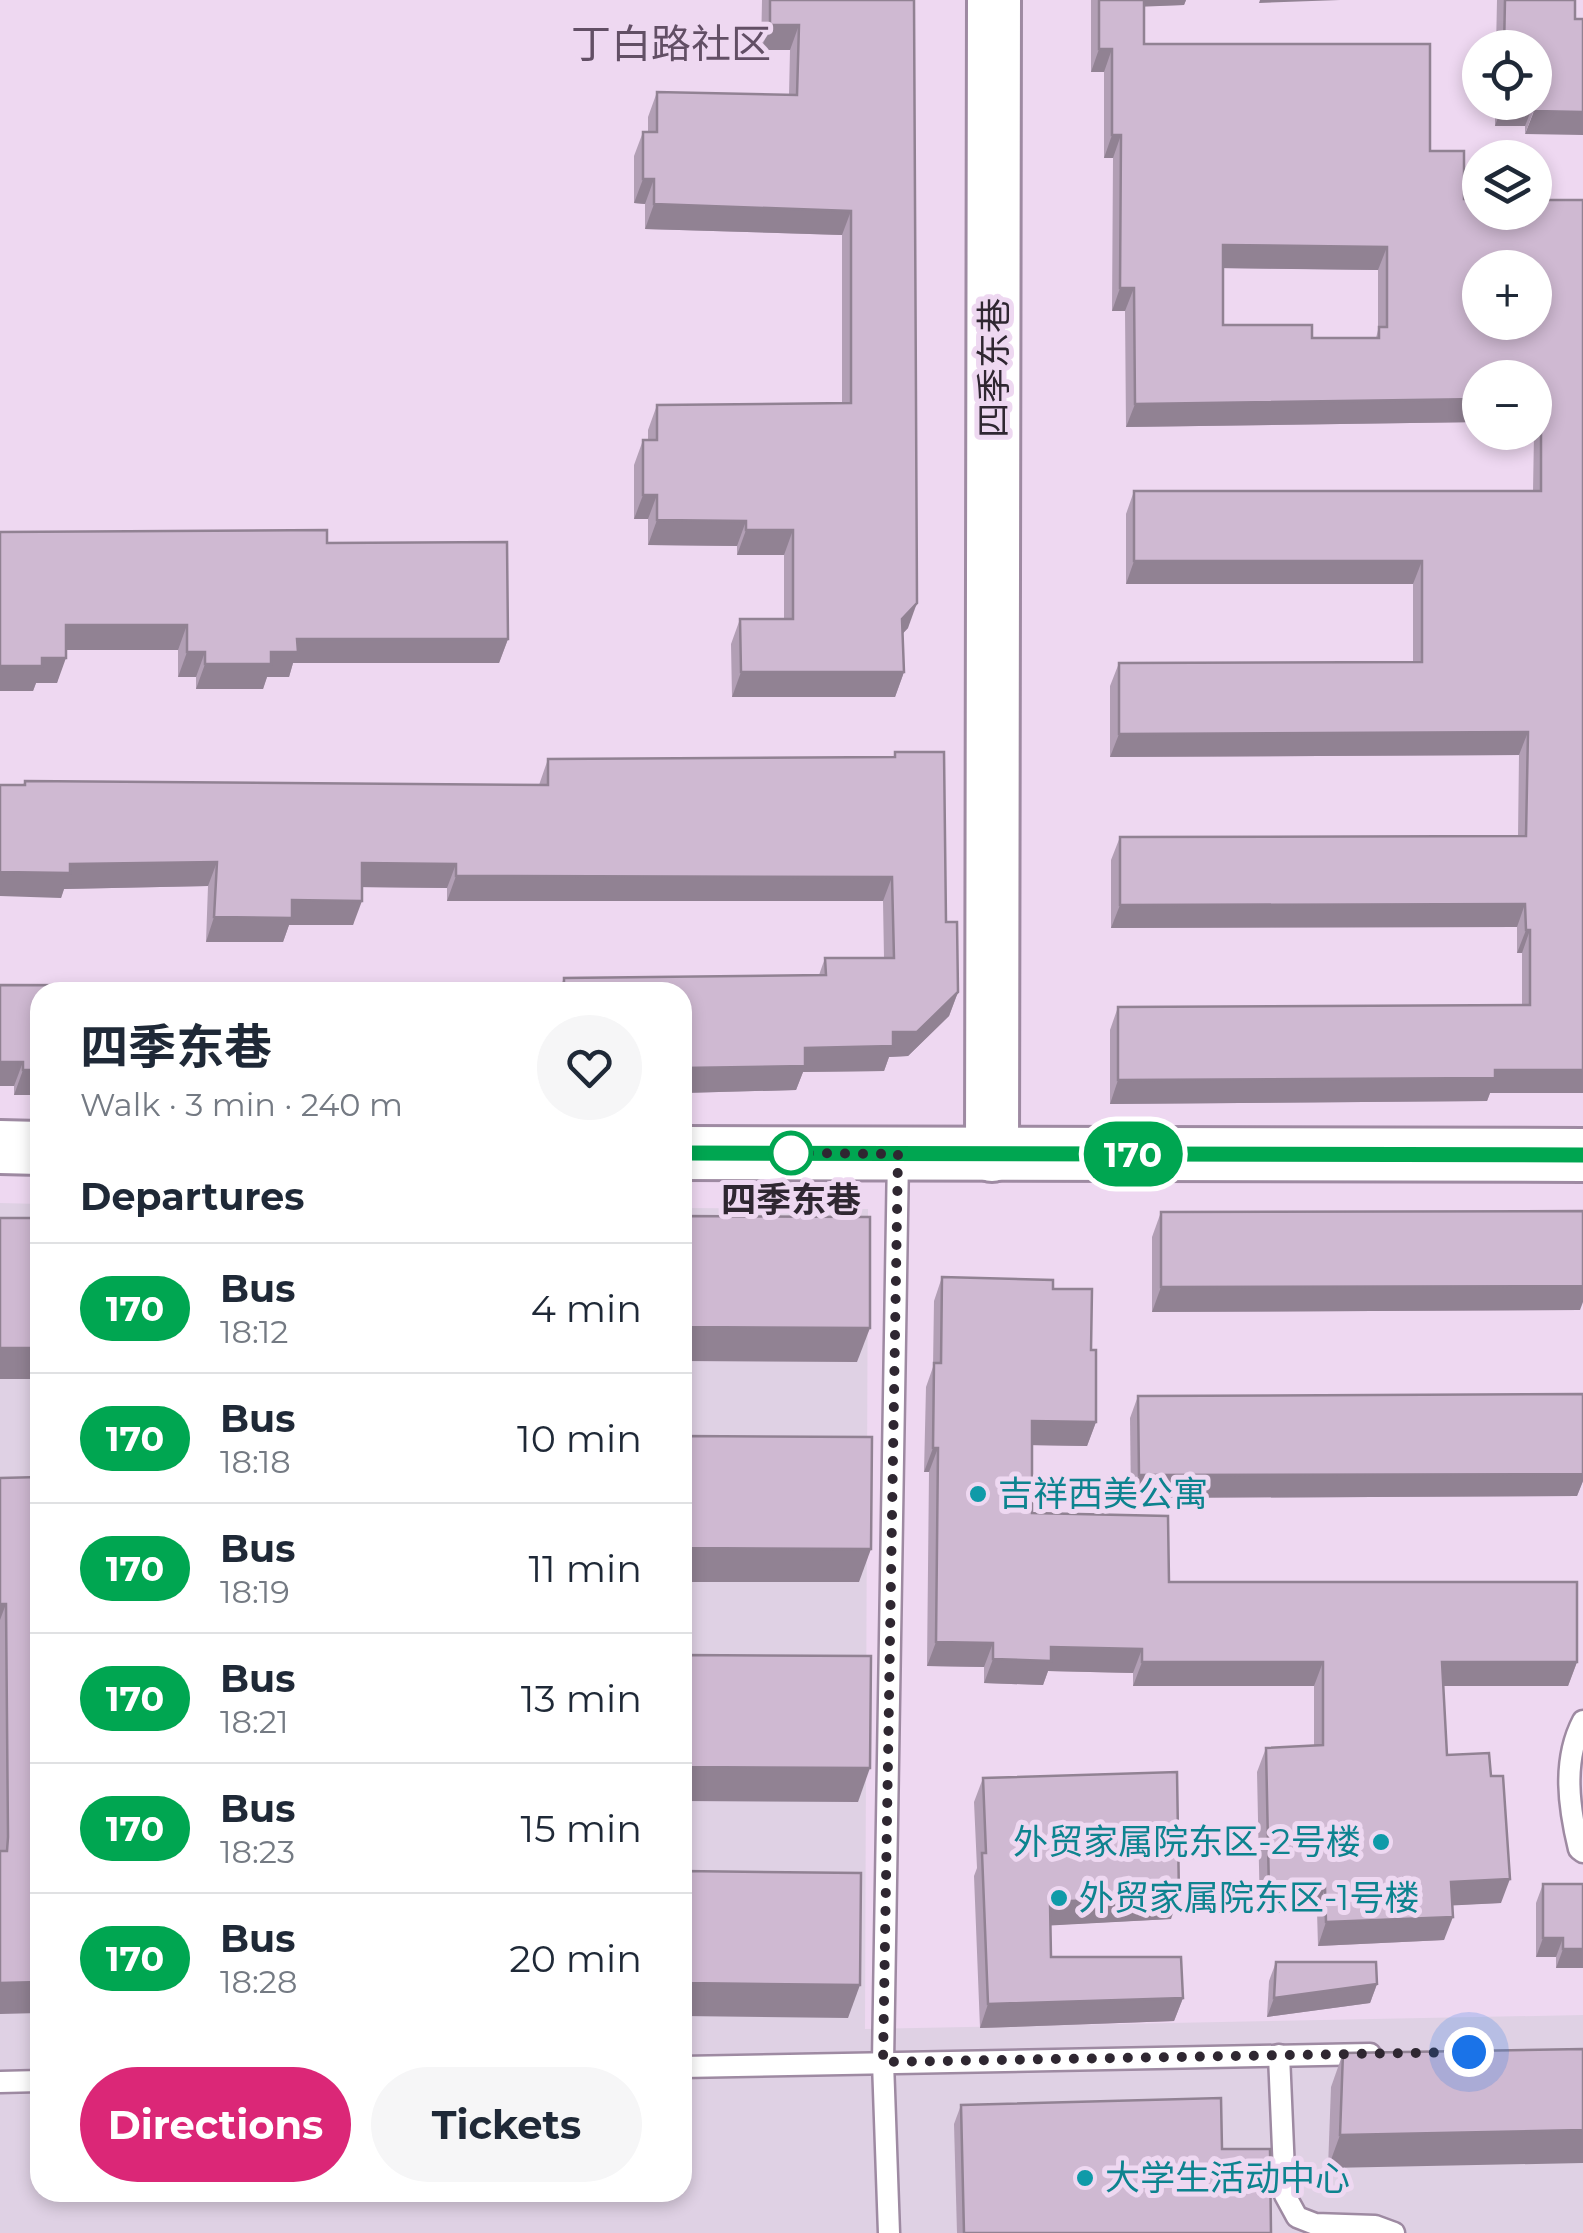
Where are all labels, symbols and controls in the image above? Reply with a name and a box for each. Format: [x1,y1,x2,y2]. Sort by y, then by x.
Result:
district label: 丁白路社区 [571,19,771,68]
map controls [1462,30,1552,450]
button: locate [1462,30,1552,120]
button: layers [1462,140,1552,230]
button: + [1462,250,1552,340]
street label: 四季东巷 [972,298,1015,438]
button: − [1462,360,1552,450]
button: heart [537,1015,642,1120]
text: 四季东巷 [80,1018,272,1076]
text: Walk · 3 min · 240 m [80,1085,403,1124]
line badge: 170 [1076,1122,1190,1186]
marker: 四季东巷 [770,1132,812,1174]
text: 170 [1104,1133,1162,1176]
text: Departures [80,1173,304,1220]
place label: 四季东巷 [721,1178,861,1221]
text: Bus [220,1265,295,1312]
text: 4 min [531,1285,642,1332]
text: 170 [106,1287,164,1330]
text: 18:12 [220,1312,288,1351]
text: Bus [220,1395,295,1442]
text: 10 min [517,1415,642,1462]
text: 170 [106,1417,164,1460]
text: 18:18 [220,1442,291,1481]
place label: 吉祥西美公寓 [998,1472,1208,1515]
marker: 吉祥西美公寓 [967,1483,989,1505]
text: Bus [220,1525,295,1572]
text: 11 min [528,1545,642,1592]
text: 170 [106,1547,164,1590]
text: 18:19 [220,1572,290,1611]
text: Bus [220,1655,295,1702]
text: 13 min [521,1675,642,1722]
text: 170 [106,1677,164,1720]
text: 18:21 [220,1702,288,1741]
text: Bus [220,1785,295,1832]
text: 15 min [521,1805,642,1852]
text: 170 [106,1807,164,1850]
place label: 外贸家属院东区-2号楼 [1013,1820,1361,1863]
marker: 外贸家属院东区-2号楼 [1370,1831,1392,1853]
text: 18:23 [220,1832,295,1871]
place label: 外贸家属院东区-1号楼 [1079,1876,1419,1919]
marker: 外贸家属院东区-1号楼 [1048,1887,1070,1909]
text: Bus [220,1915,295,1962]
text: 20 min [509,1935,642,1982]
text: 170 [106,1937,164,1980]
text: 18:28 [220,1962,297,2001]
your location [1444,2027,1494,2077]
button: Directions [80,2067,351,2182]
button: Tickets [371,2067,642,2182]
place label: 大学生活动中心 [1105,2156,1350,2199]
marker: 大学生活动中心 [1074,2167,1096,2189]

